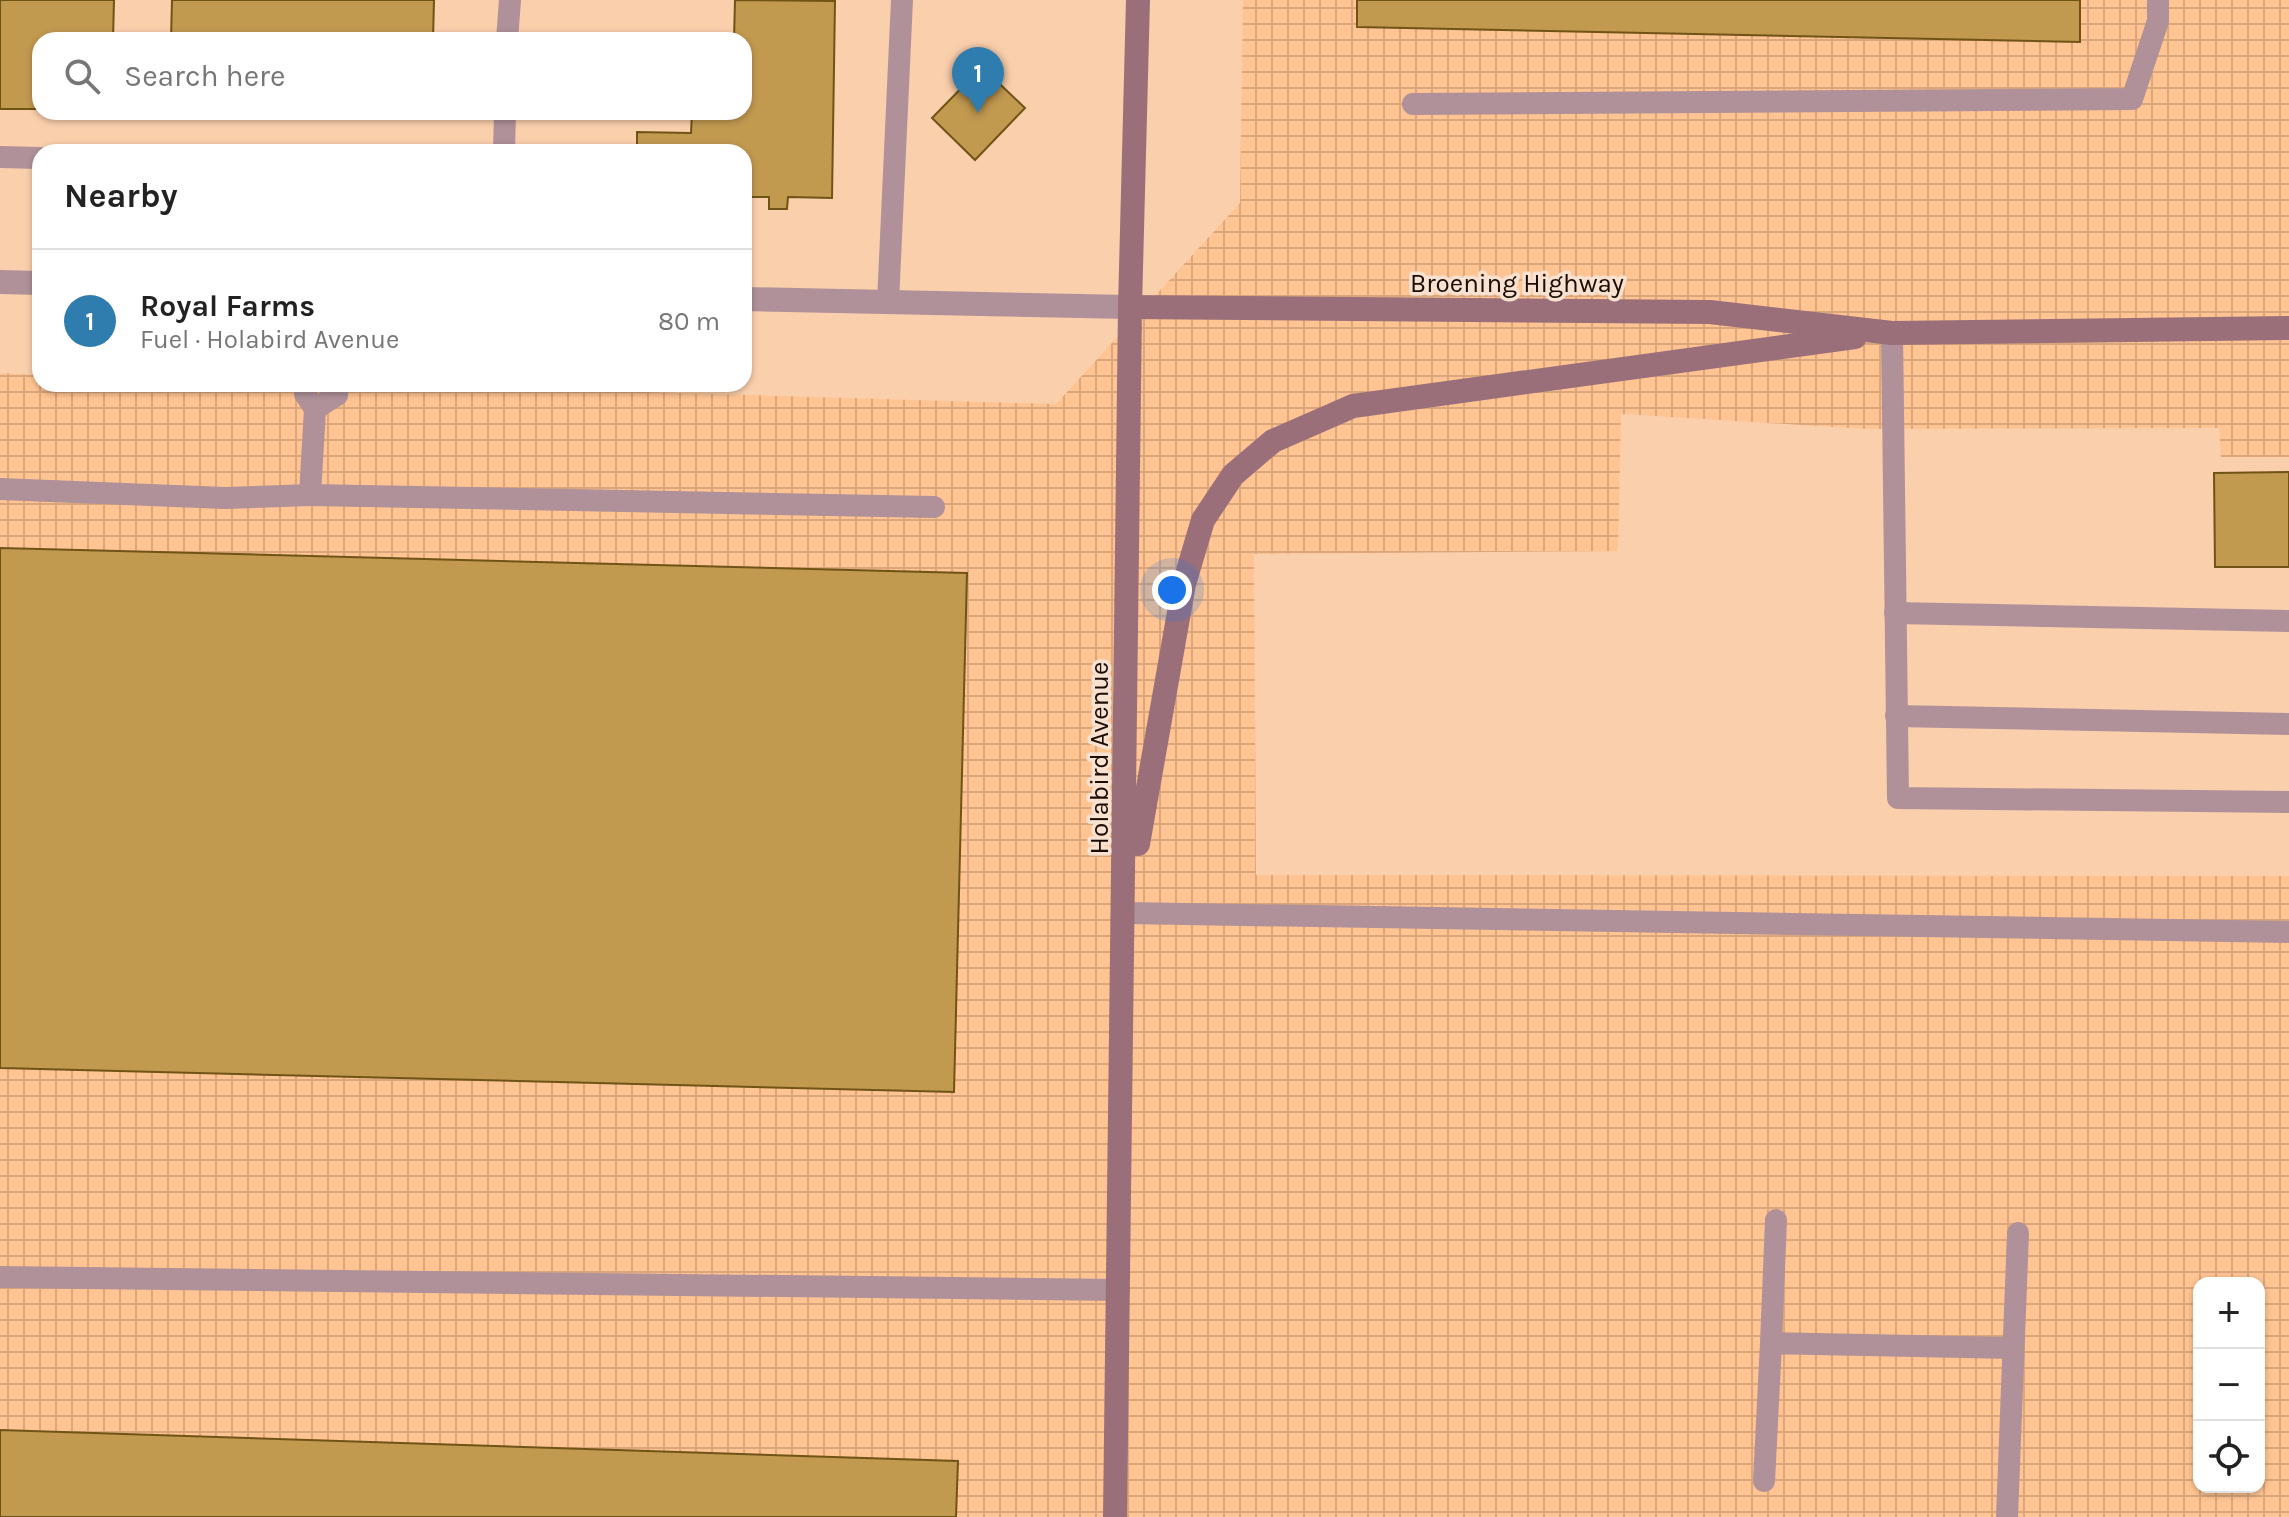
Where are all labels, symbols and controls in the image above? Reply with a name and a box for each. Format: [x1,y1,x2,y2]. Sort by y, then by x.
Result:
search box [32,32,752,120]
pin: 1 [952,47,1004,113]
icon: search [60,54,104,98]
text: Search here [124,58,285,94]
text: Nearby [64,176,178,216]
street label: Broening Highway [1410,268,1624,299]
text: Royal Farms [140,288,315,324]
text: 1 [85,306,95,337]
text: 80 m [658,306,720,337]
text: Fuel · Holabird Avenue [140,324,399,355]
your location [1152,570,1192,610]
street label: Holabird Avenue [1084,662,1115,854]
map controls [2193,1277,2265,1493]
button: + [2193,1277,2265,1349]
button: − [2193,1349,2265,1421]
button: locate [2193,1421,2265,1493]

